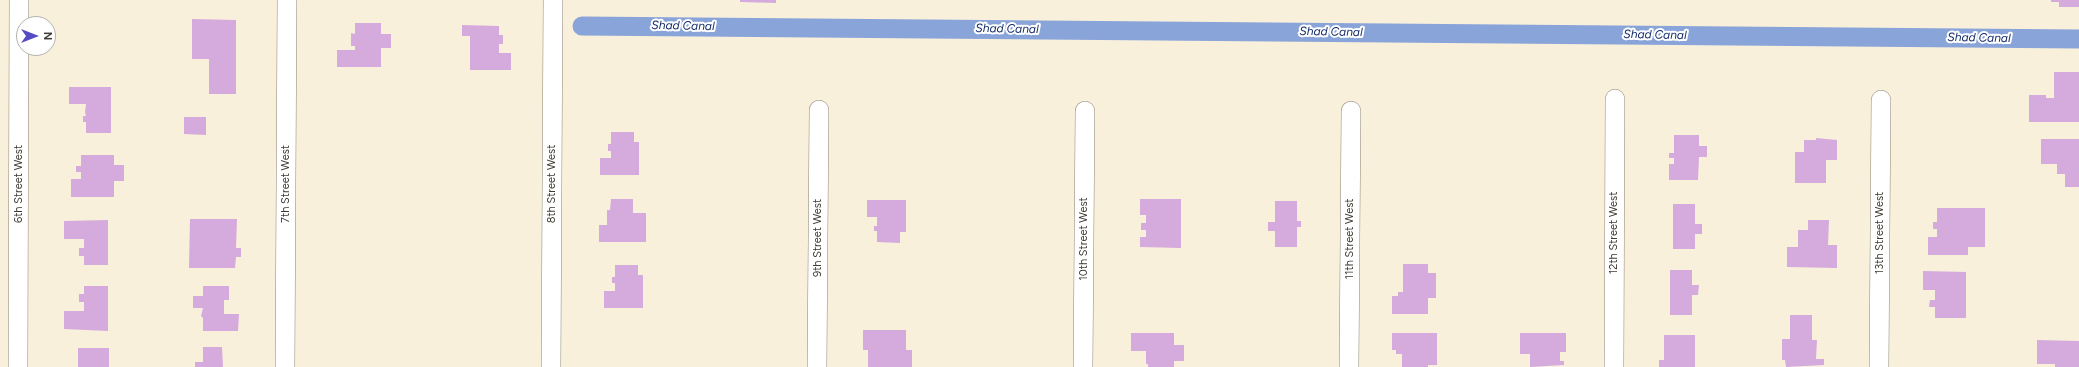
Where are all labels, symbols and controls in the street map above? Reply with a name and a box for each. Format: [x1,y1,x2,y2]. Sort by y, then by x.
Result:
north arrow [16,16,56,56]
water label: Shad Canal [651,18,715,34]
water label: Shad Canal [975,21,1039,37]
water label: Shad Canal [1299,24,1363,40]
water label: Shad Canal [1623,27,1687,43]
water label: Shad Canal [1947,30,2011,46]
text: N [41,32,54,40]
street label: 6th Street West [12,145,26,223]
street label: 7th Street West [279,145,293,223]
street label: 8th Street West [545,145,559,223]
street label: 12th Street West [1607,192,1621,274]
street label: 13th Street West [1873,192,1887,274]
street label: 10th Street West [1077,197,1091,281]
street label: 11th Street West [1343,198,1357,280]
street label: 9th Street West [811,199,825,277]

